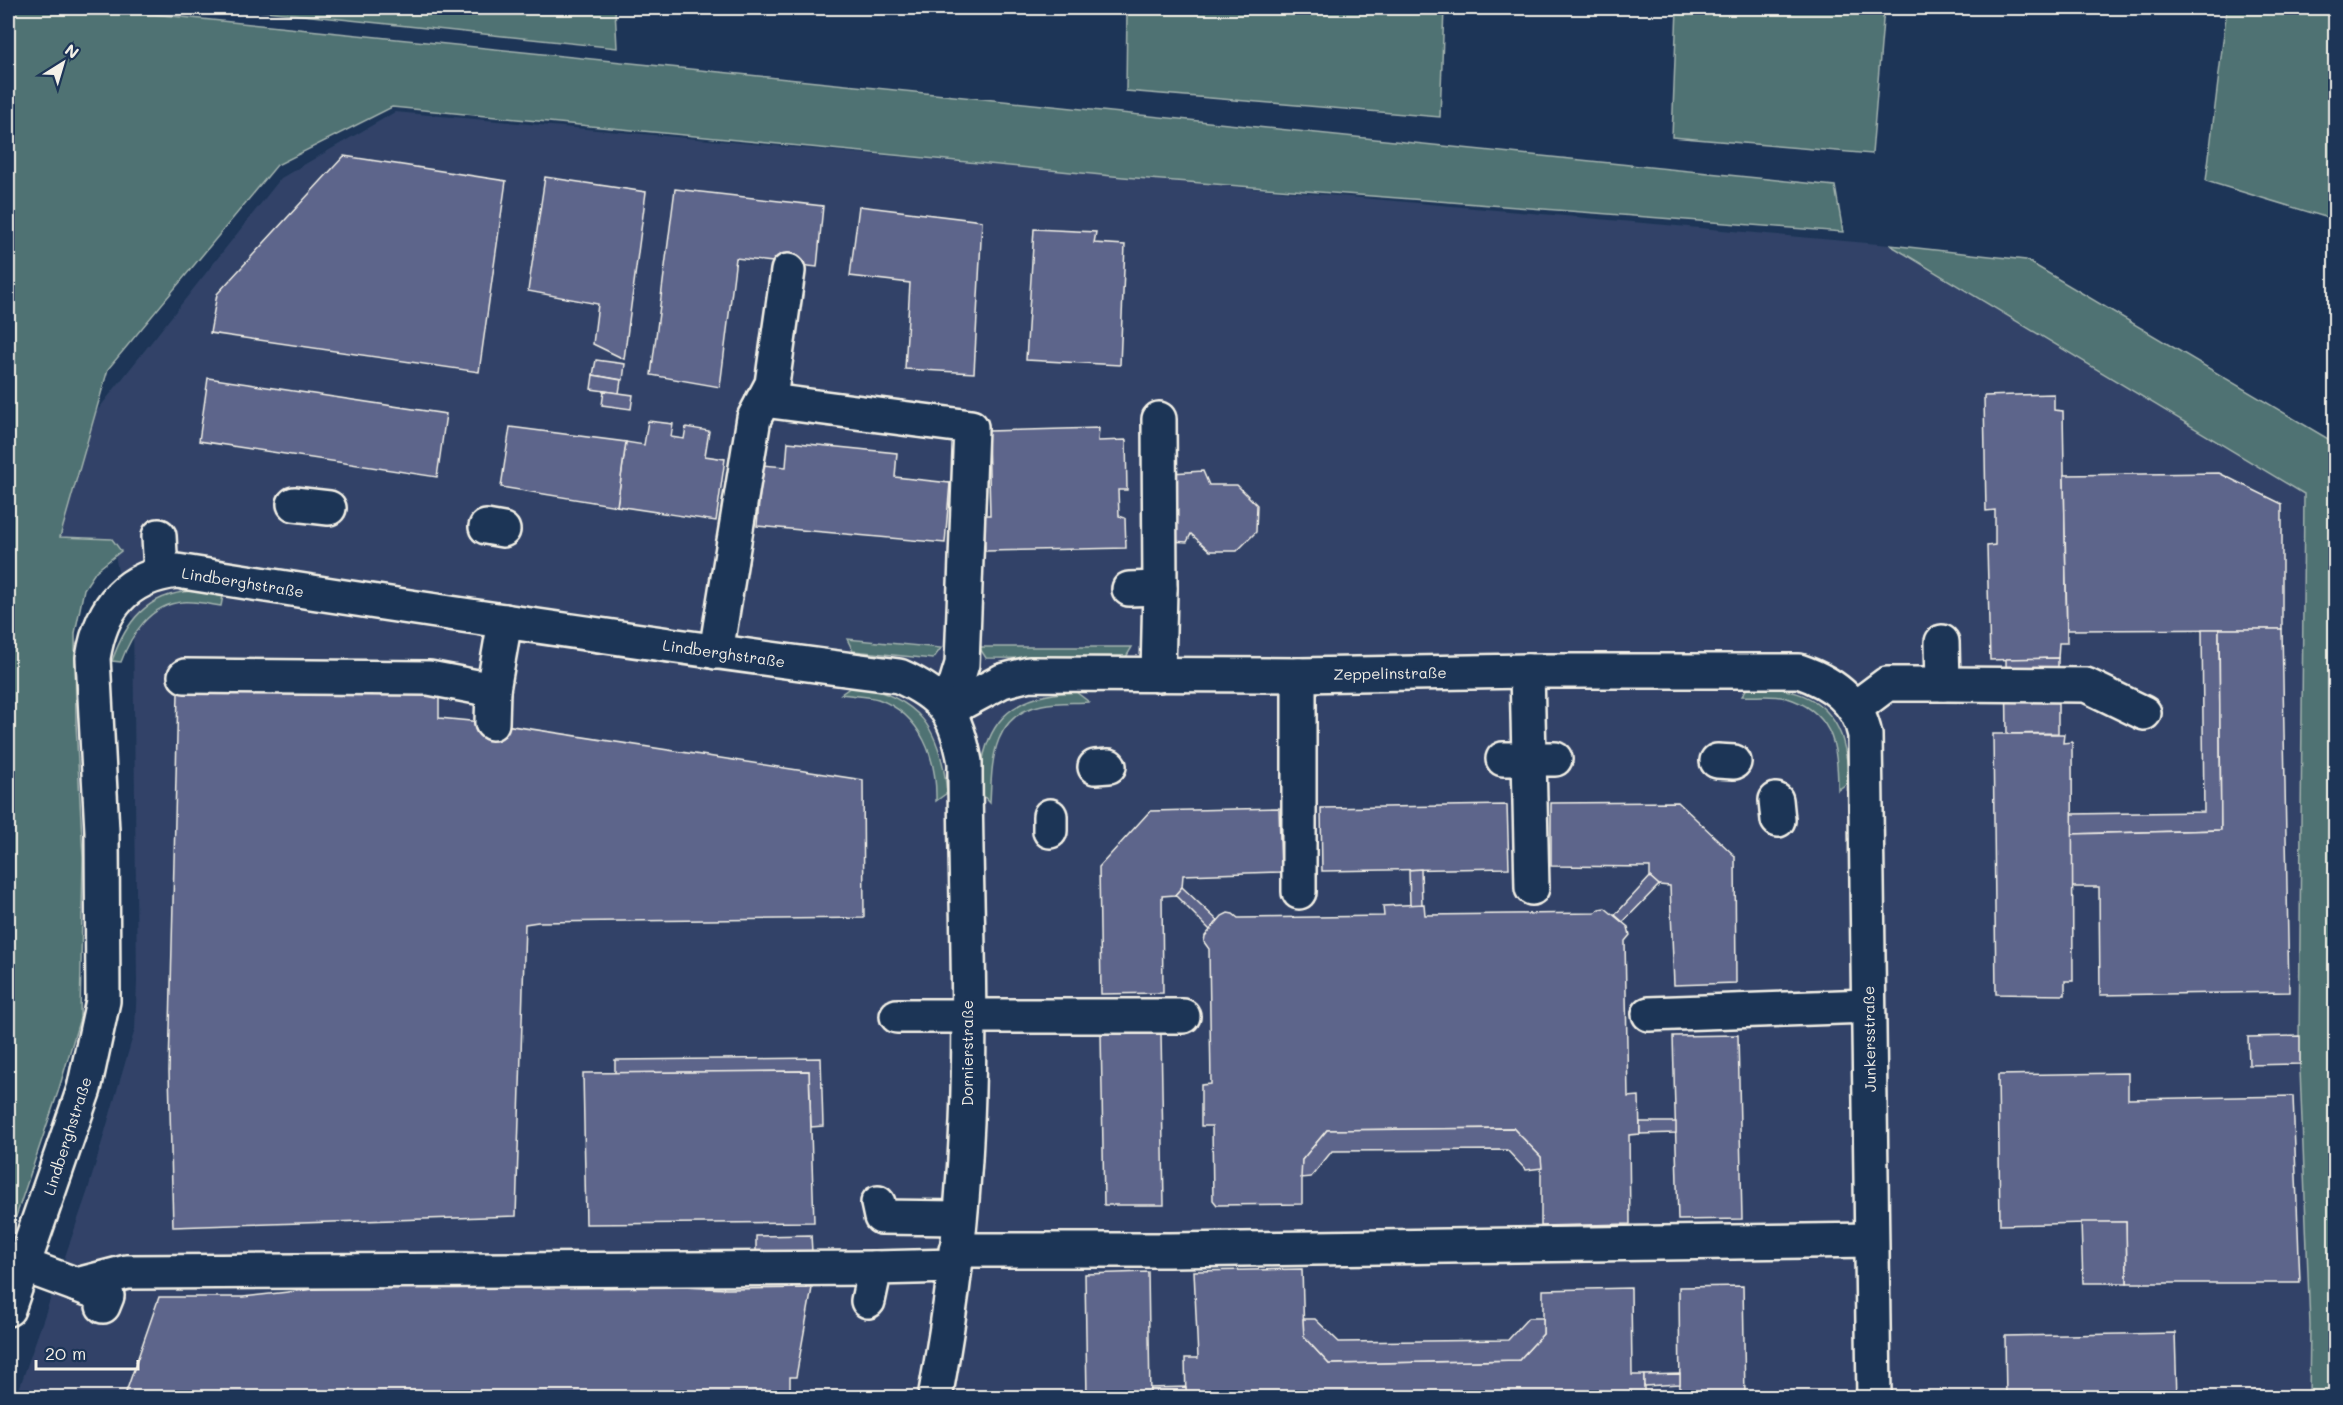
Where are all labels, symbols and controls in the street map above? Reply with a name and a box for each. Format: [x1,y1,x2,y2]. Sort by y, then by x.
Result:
north arrow [33,33,93,93]
text: N [61,39,84,63]
street label: Lindberghstraße [180,562,306,602]
street label: Lindberghstraße [662,635,786,671]
street label: Zeppelinstraße [1333,662,1447,684]
street label: Junkersstraße [1858,986,1880,1092]
street label: Dornierstraße [957,1000,977,1106]
street label: Lindberghstraße [38,1074,96,1198]
scale bar [36,1333,138,1371]
text: 20 m [45,1341,86,1365]

